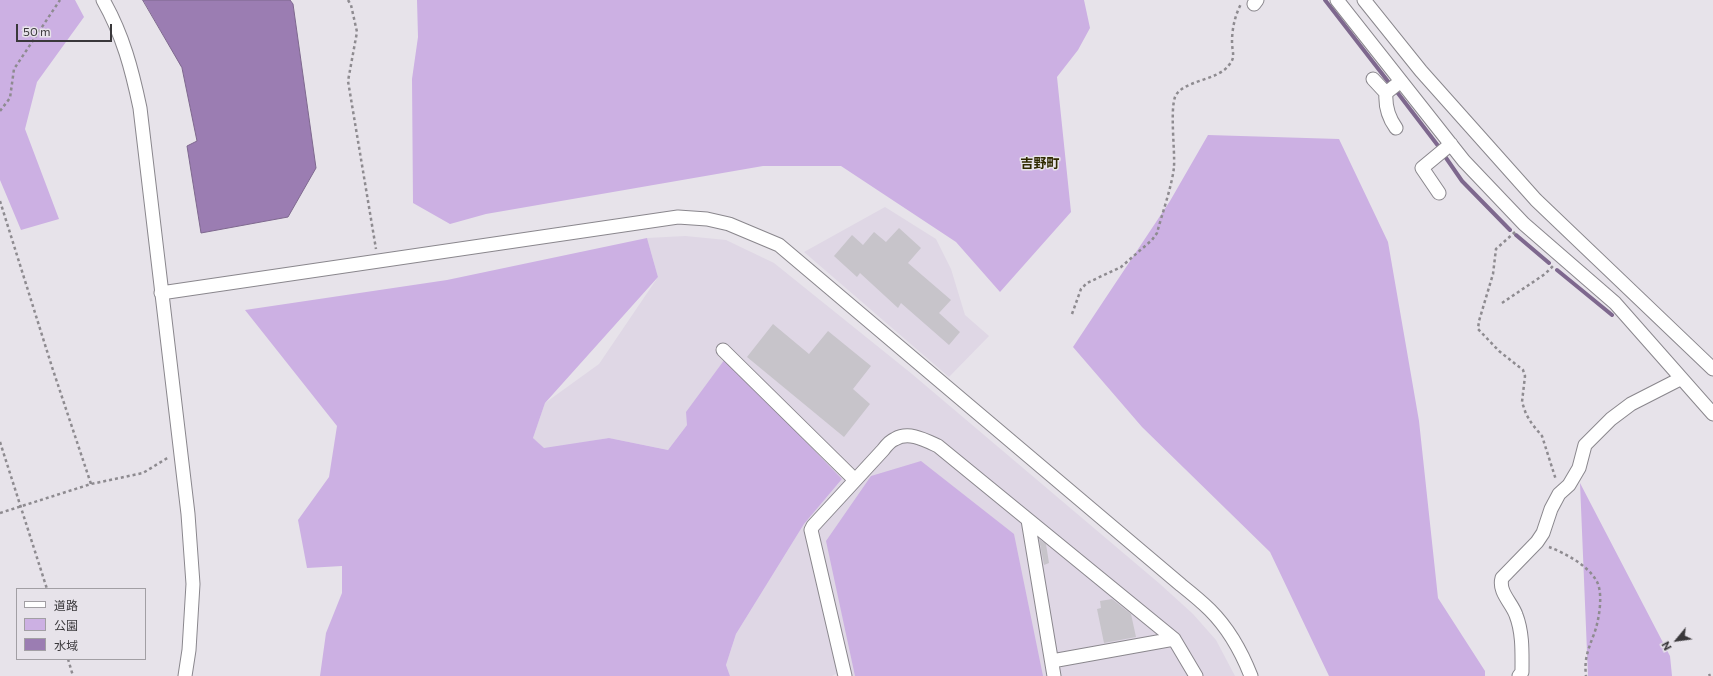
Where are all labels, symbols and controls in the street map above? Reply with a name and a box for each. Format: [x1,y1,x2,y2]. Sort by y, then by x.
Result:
scale bar [18,16,114,42]
text: 50 m [23,24,51,38]
district label: 吉野町 [1021,156,1059,172]
legend [16,588,146,660]
text: 道路 [54,598,78,612]
text: 公園 [54,618,78,632]
north arrow [1657,620,1697,660]
text: 水域 [54,638,78,652]
text: N [1658,639,1674,653]

